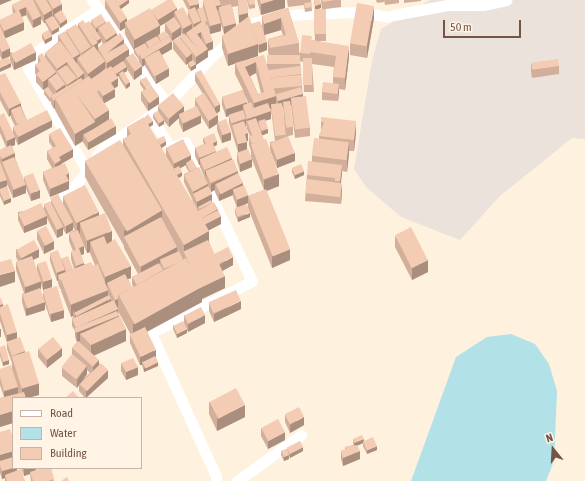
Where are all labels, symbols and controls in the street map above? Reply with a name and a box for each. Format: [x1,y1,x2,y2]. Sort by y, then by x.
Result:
scale bar [445,12,523,38]
text: 50 m [450,20,472,34]
legend [12,397,142,469]
text: Road [50,406,73,420]
text: Water [50,426,76,440]
north arrow [533,429,573,469]
text: N [544,431,554,444]
text: Building [50,446,87,460]

